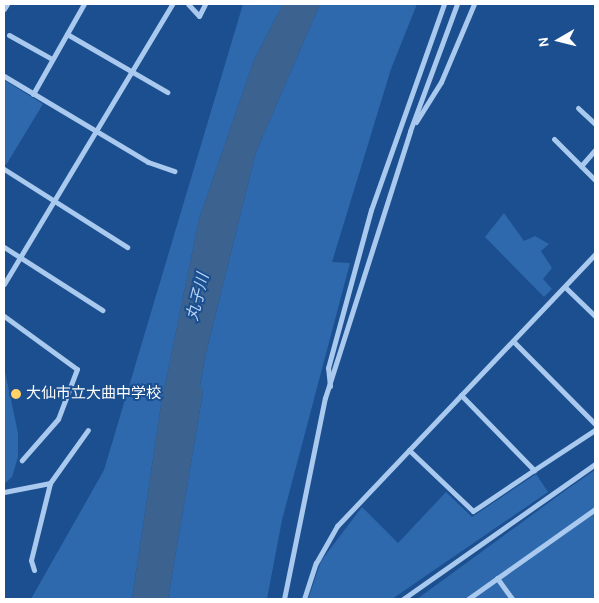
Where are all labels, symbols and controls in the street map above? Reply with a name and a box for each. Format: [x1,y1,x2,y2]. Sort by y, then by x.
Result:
north arrow [534,15,584,65]
text: N [535,36,553,48]
water label: 丸子川 [183,271,213,323]
place label: 大仙市立大曲中学校 [26,385,161,403]
marker: 大仙市立大曲中学校 [10,388,22,400]

